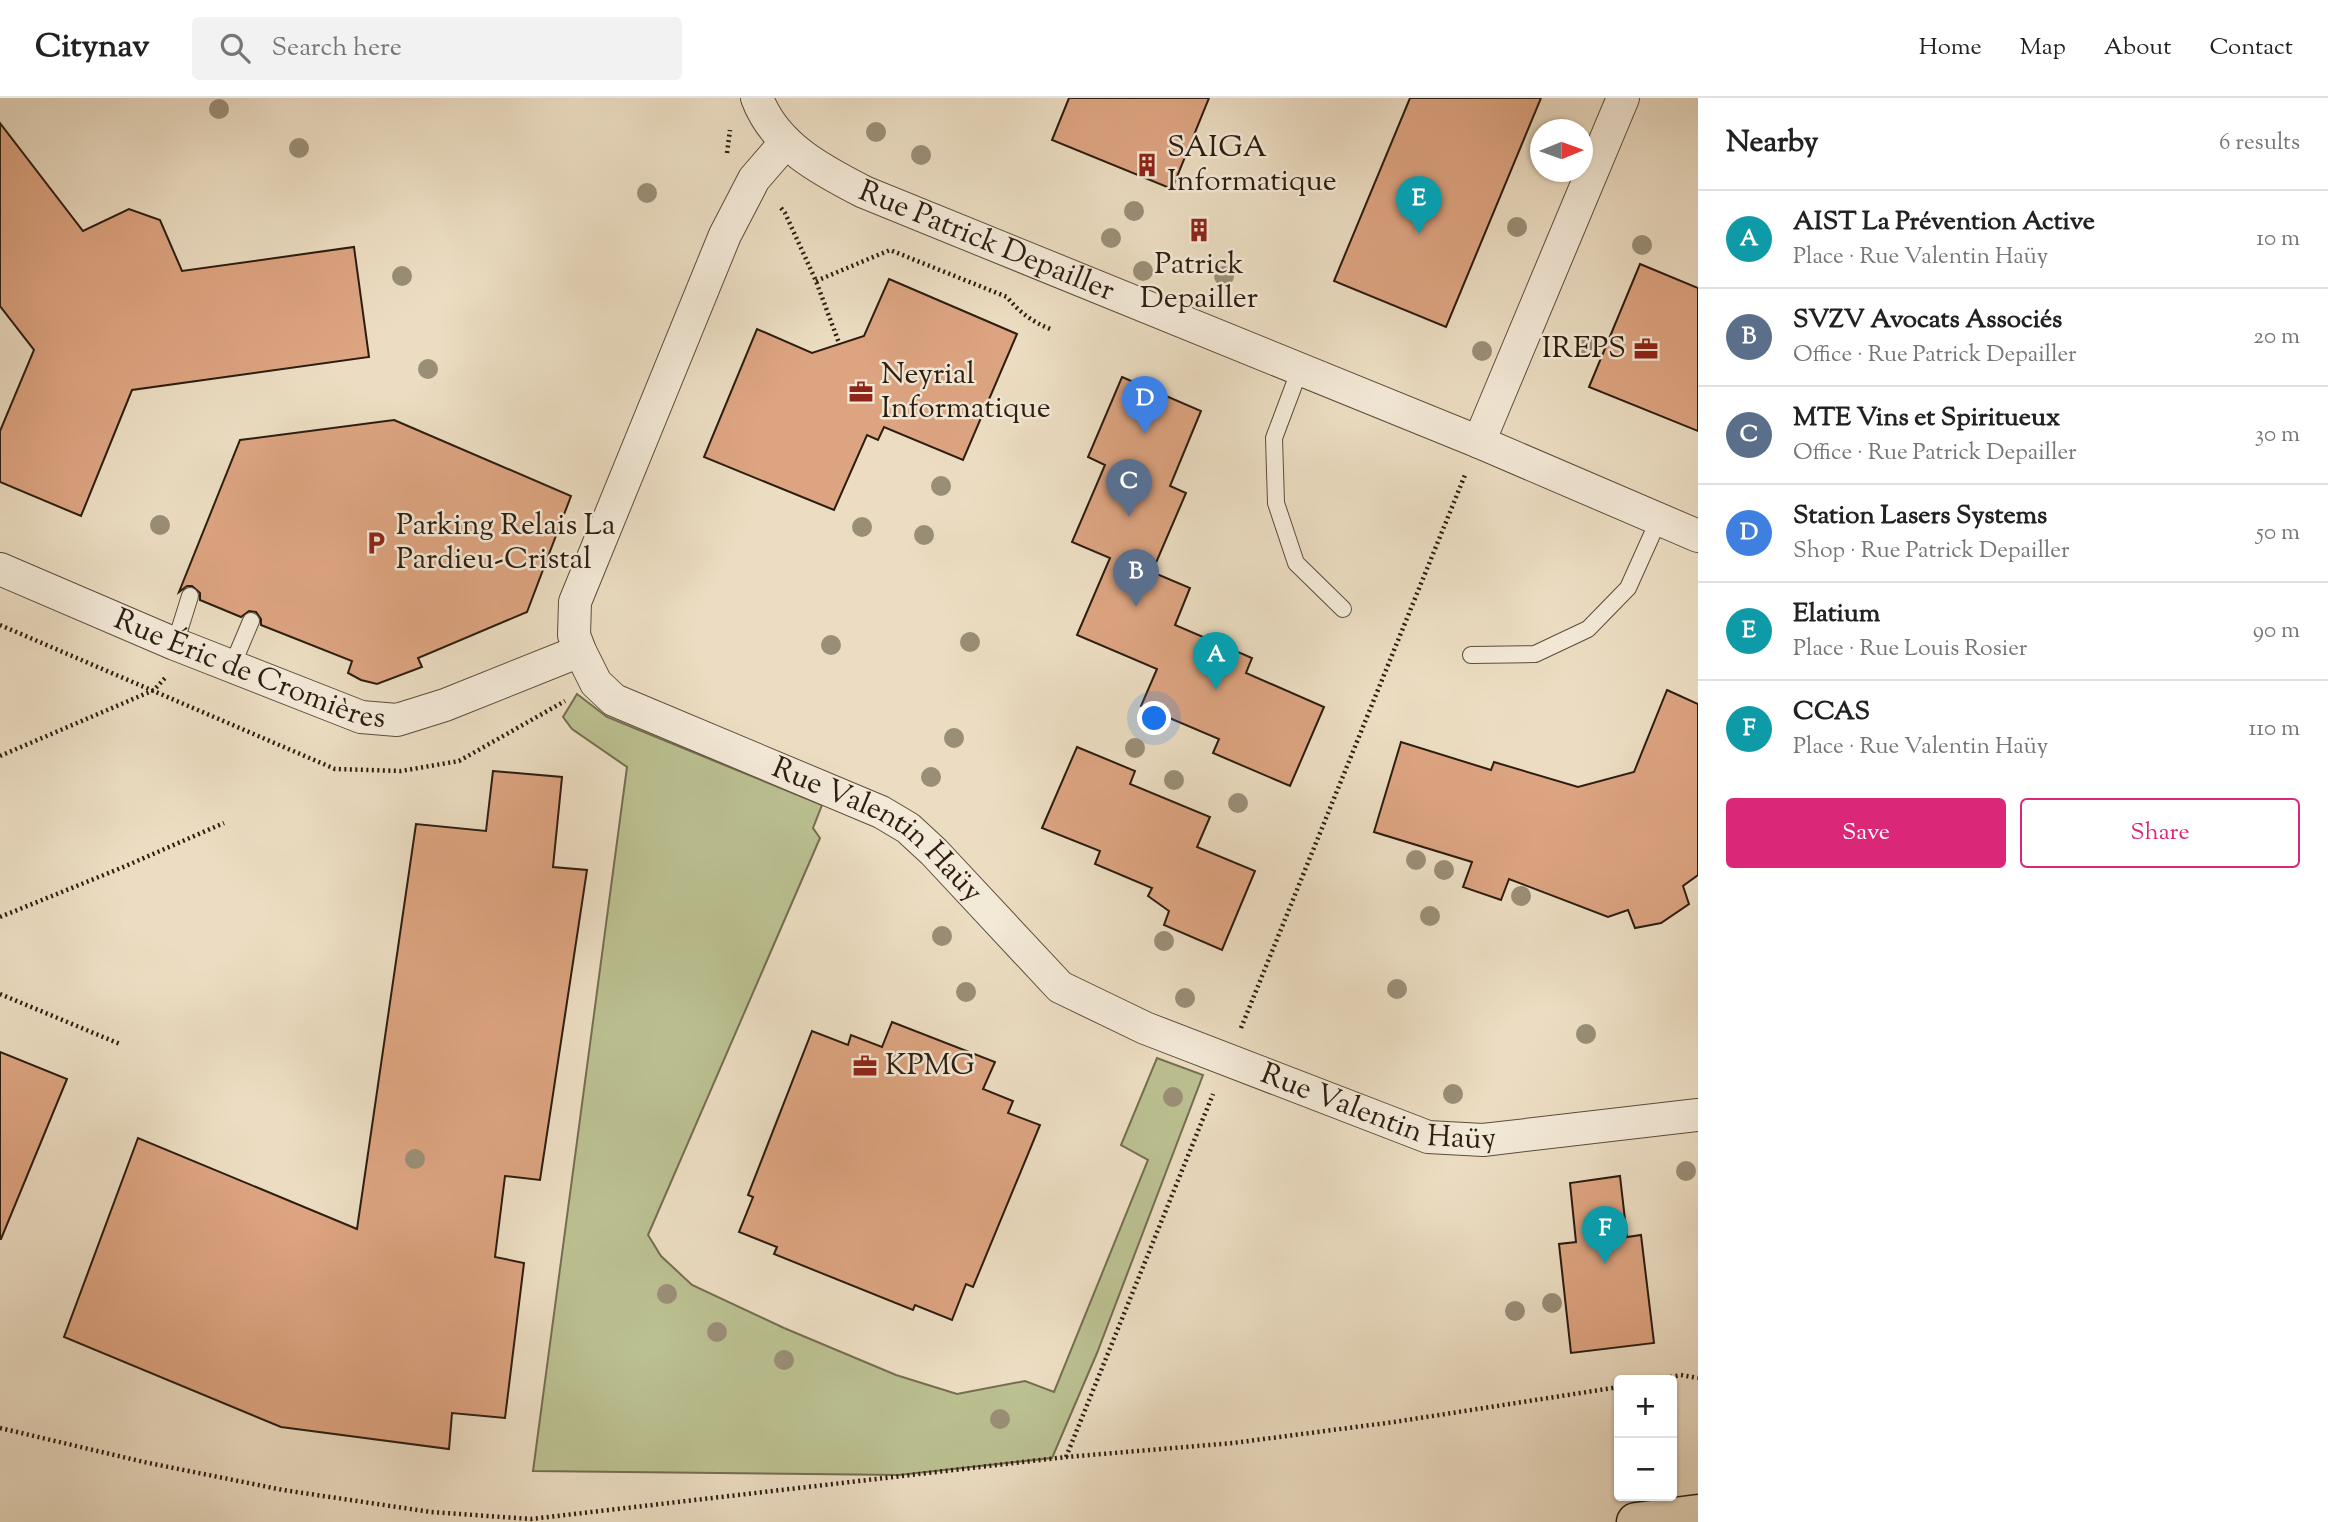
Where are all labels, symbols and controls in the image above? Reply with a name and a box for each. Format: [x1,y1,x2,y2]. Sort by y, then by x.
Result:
search box [192,17,682,80]
text: Citynav [35,24,150,72]
icon: search [216,29,254,67]
text: Search here [272,30,402,67]
text: Home [1919,31,1982,65]
text: Map [2020,31,2066,65]
text: About [2104,31,2171,65]
text: Contact [2209,31,2293,65]
north arrow [1530,119,1593,182]
text: Nearby [1726,122,1818,165]
place label: SAIGA Informatique [1167,127,1337,204]
text: 6 results [2219,127,2300,160]
building icon: SAIGA Informatique [1133,151,1161,179]
street label: Rue Patrick Depailler [852,170,1121,313]
pin: E [1396,176,1442,234]
text: AIST La Prévention Active [1793,204,2095,241]
building icon: Patrick Depailler [1185,216,1213,244]
text: A [1740,223,1758,256]
text: 10 m [2256,223,2300,256]
text: Place · Rue Valentin Haüy [1793,241,2048,274]
place label: Patrick Depailler [1140,244,1258,321]
text: SVZV Avocats Associés [1793,302,2062,339]
text: B [1742,321,1756,354]
text: 20 m [2253,321,2300,354]
place label: IREPS [1542,328,1626,371]
office icon: IREPS [1632,335,1660,363]
text: Office · Rue Patrick Depailler [1793,339,2077,372]
place label: Neyrial Informatique [881,354,1051,431]
pin: D [1122,376,1168,434]
office icon: Neyrial Informatique [847,378,875,406]
text: MTE Vins et Spiritueux [1793,400,2060,437]
text: C [1740,419,1758,452]
text: 30 m [2255,419,2300,452]
text: Office · Rue Patrick Depailler [1793,437,2077,470]
pin: C [1106,459,1152,517]
text: Station Lasers Systems [1793,498,2047,535]
place label: Parking Relais La Pardieu-Cristal [396,505,616,582]
text: D [1740,517,1758,550]
text: 50 m [2256,517,2300,550]
parking icon: Parking Relais La Pardieu-Cristal [362,529,390,557]
text: Shop · Rue Patrick Depailler [1793,535,2070,568]
pin: B [1113,549,1159,607]
text: Elatium [1793,596,1880,633]
street label: Rue Éric de Cromières [107,599,387,740]
text: E [1742,615,1756,648]
text: 90 m [2253,615,2300,648]
pin: A [1193,632,1239,690]
text: Place · Rue Louis Rosier [1793,633,2028,666]
text: CCAS [1793,694,1870,731]
your location [1137,701,1171,735]
text: F [1743,713,1755,746]
text: 110 m [2249,713,2300,746]
text: Place · Rue Valentin Haüy [1793,731,2048,764]
street label: Rue Valentin Haüy [765,747,993,913]
button: Save [1726,798,2006,868]
button: Share [2020,798,2300,868]
place label: KPMG [885,1045,975,1088]
office icon: KPMG [851,1052,879,1080]
street label: Rue Valentin Haüy [1254,1053,1499,1162]
pin: F [1582,1206,1628,1264]
map controls [1614,1375,1677,1501]
button: + [1614,1375,1677,1438]
button: − [1614,1438,1677,1501]

